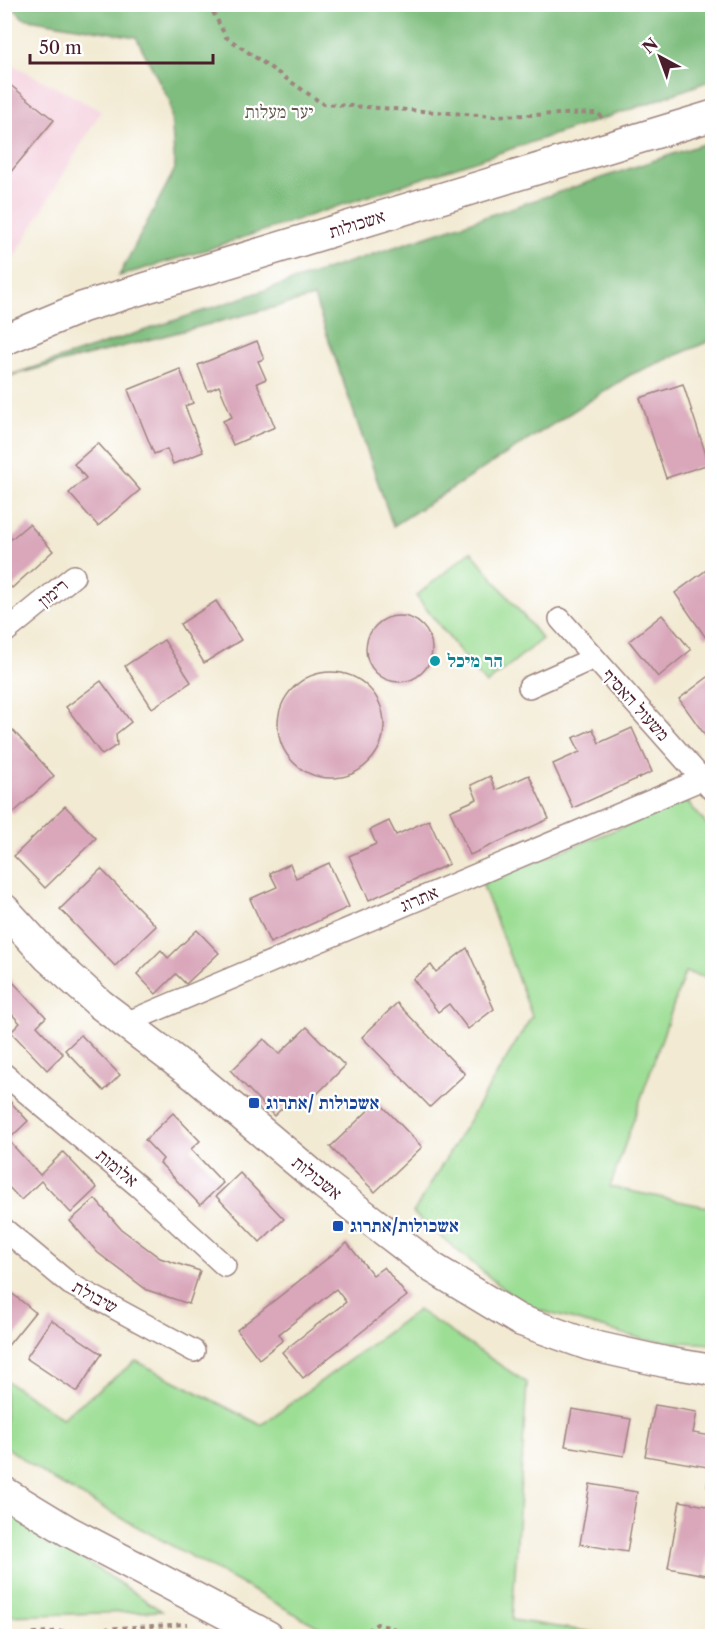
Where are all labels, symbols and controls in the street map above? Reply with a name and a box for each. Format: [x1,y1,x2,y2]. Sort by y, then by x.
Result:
scale bar [30,27,213,65]
north arrow [630,27,690,87]
text: N [638,34,662,58]
text: 50 m [39,37,82,59]
park label: יער מעלות [245,101,313,123]
street label: אשכולות [326,205,388,243]
street label: רימון [34,574,72,612]
place label: הר מיכל [447,650,503,672]
marker: הר מיכל [428,654,442,668]
street label: משעול האסיף [598,664,674,746]
street label: אתרוג [397,881,441,917]
place label: אשכולות /אתרוג [266,1092,379,1114]
marker: אשכולות /אתרוג [247,1096,261,1110]
street label: אלומות [92,1144,142,1192]
street label: אשכולות [288,1151,346,1205]
place label: אשכולות/אתרוג [350,1215,459,1237]
marker: אשכולות/אתרוג [331,1219,345,1233]
street label: שיבולת [69,1276,121,1318]

